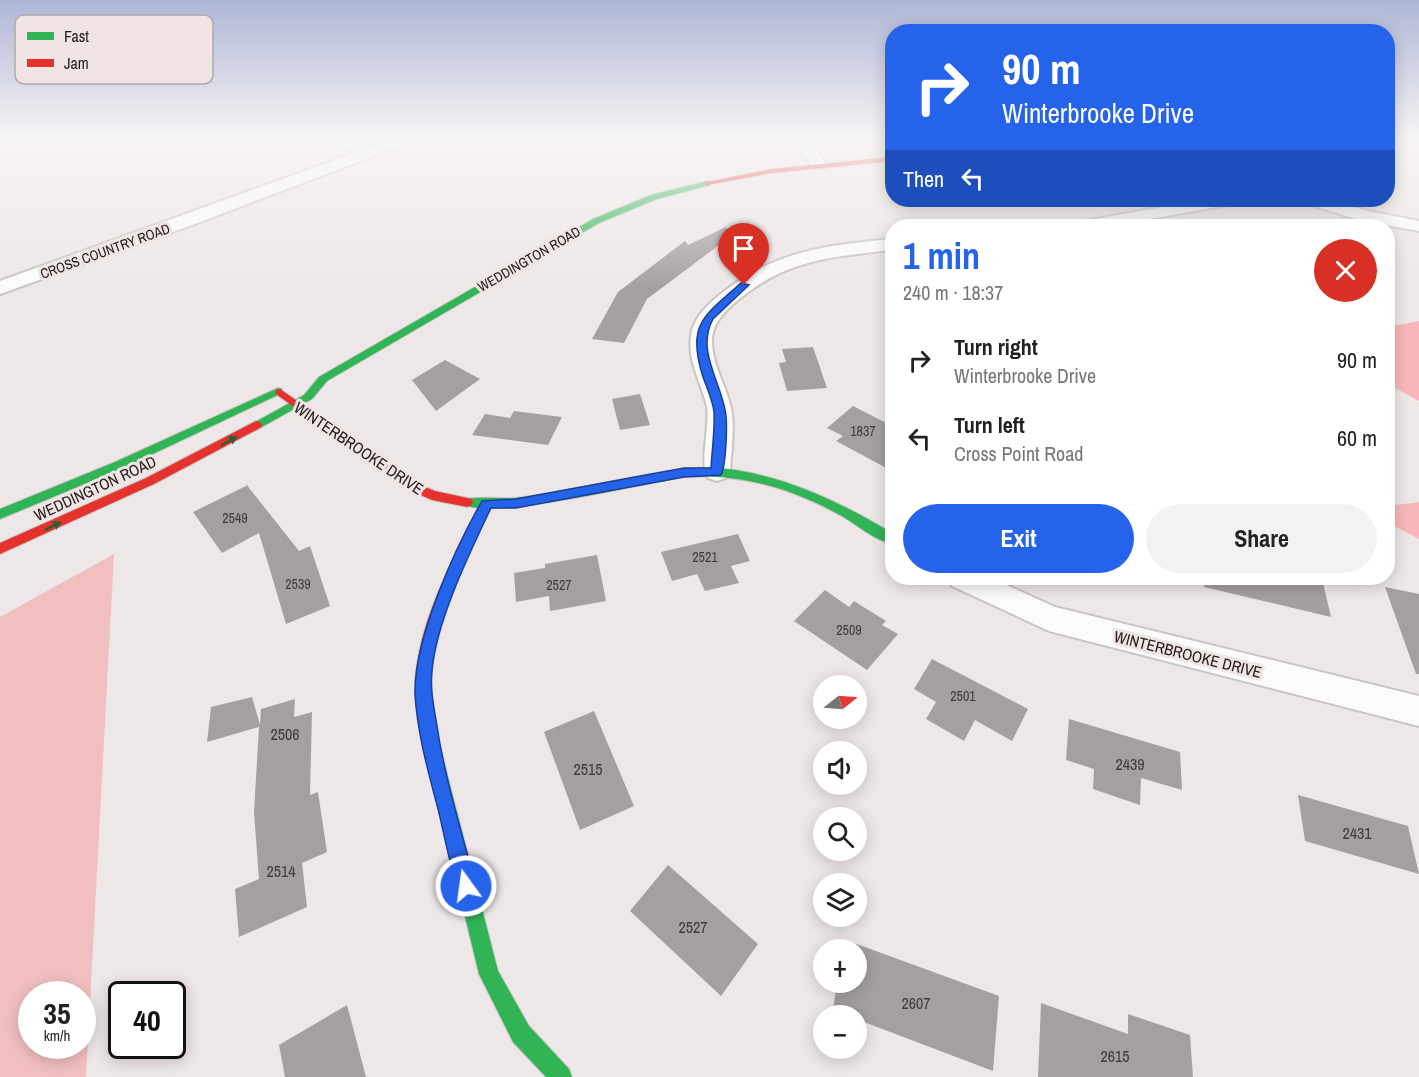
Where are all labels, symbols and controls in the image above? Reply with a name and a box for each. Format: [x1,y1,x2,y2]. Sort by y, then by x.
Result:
legend [15,15,213,84]
text: Fast [64,25,89,47]
text: 90 m [1002,41,1081,97]
icon: right [903,48,981,126]
text: Jam [64,52,89,74]
text: Winterbrooke Drive [1002,95,1194,131]
icon: left [956,162,989,195]
text: Then [903,164,944,194]
street label: CROSS COUNTRY ROAD [38,219,172,283]
street label: WEDDINGTON ROAD [474,222,584,296]
pin [718,223,769,285]
icon: arrive [727,232,760,265]
text: 1 min [903,232,980,280]
button: close [1314,239,1377,302]
text: 240 m · 18:37 [903,279,1003,306]
text: Turn right [954,332,1038,362]
icon: right [903,344,936,377]
text: 90 m [1337,345,1377,375]
text: Winterbrooke Drive [954,362,1096,389]
street label: WINTERBROOKE DRIVE [290,396,428,500]
text: Turn left [954,410,1025,440]
house number: 1837 [850,422,876,440]
icon: left [903,422,936,455]
text: 60 m [1337,423,1377,453]
one-way arrow [221,436,238,446]
text: Cross Point Road [954,440,1083,467]
street label: WEDDINGTON ROAD [30,450,160,526]
button: Exit [903,504,1134,573]
button: Share [1146,504,1377,573]
house number: 2549 [222,509,248,527]
one-way arrow [45,521,62,530]
house number: 2521 [692,548,718,566]
house number: 2539 [285,575,311,593]
house number: 2527 [546,576,572,594]
house number: 2509 [836,621,862,639]
street label: WINTERBROOKE DRIVE [1112,625,1264,683]
north arrow [813,675,867,729]
map controls [813,675,867,1059]
house number: 2501 [950,687,976,705]
house number: 2506 [270,723,300,745]
button: sound [813,741,867,795]
house number: 2439 [1115,753,1145,775]
house number: 2515 [573,758,603,780]
button: search [813,807,867,861]
house number: 2431 [1342,822,1372,844]
position arrow [434,854,498,918]
house number: 2514 [266,860,296,882]
button: layers [813,873,867,927]
house number: 2527 [678,916,708,938]
button: + [813,939,867,993]
speed limit sign: 40 [108,981,186,1059]
house number: 2607 [901,992,931,1014]
text: 35 [43,993,71,1033]
button: − [813,1005,867,1059]
text: km/h [44,1025,70,1046]
house number: 2615 [1100,1045,1130,1067]

